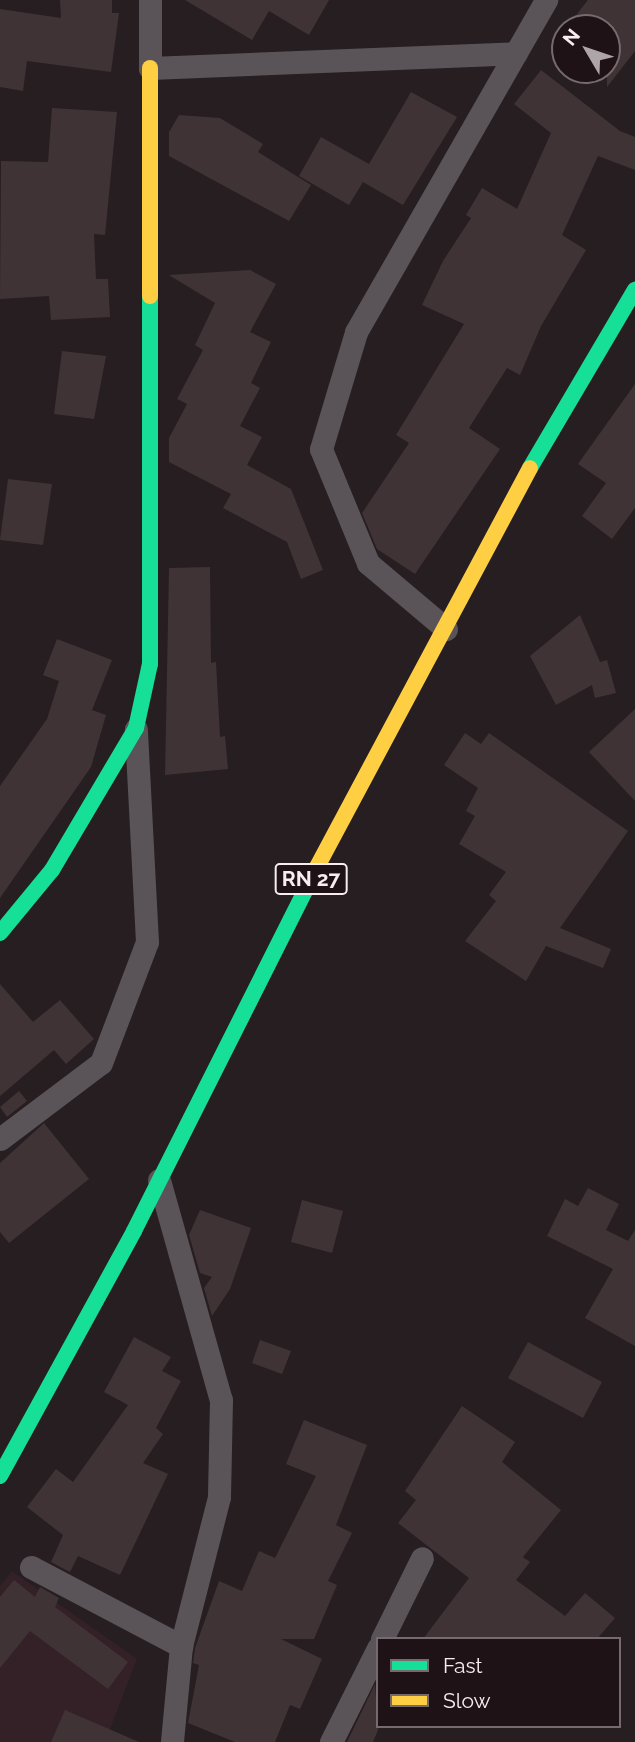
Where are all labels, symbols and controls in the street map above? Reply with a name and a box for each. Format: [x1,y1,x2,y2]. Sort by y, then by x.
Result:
north arrow [551,14,621,84]
text: N [558,24,584,50]
road number: RN 27 [274,862,348,896]
legend [376,1637,621,1728]
text: Fast [443,1653,483,1678]
text: Slow [443,1688,491,1713]

